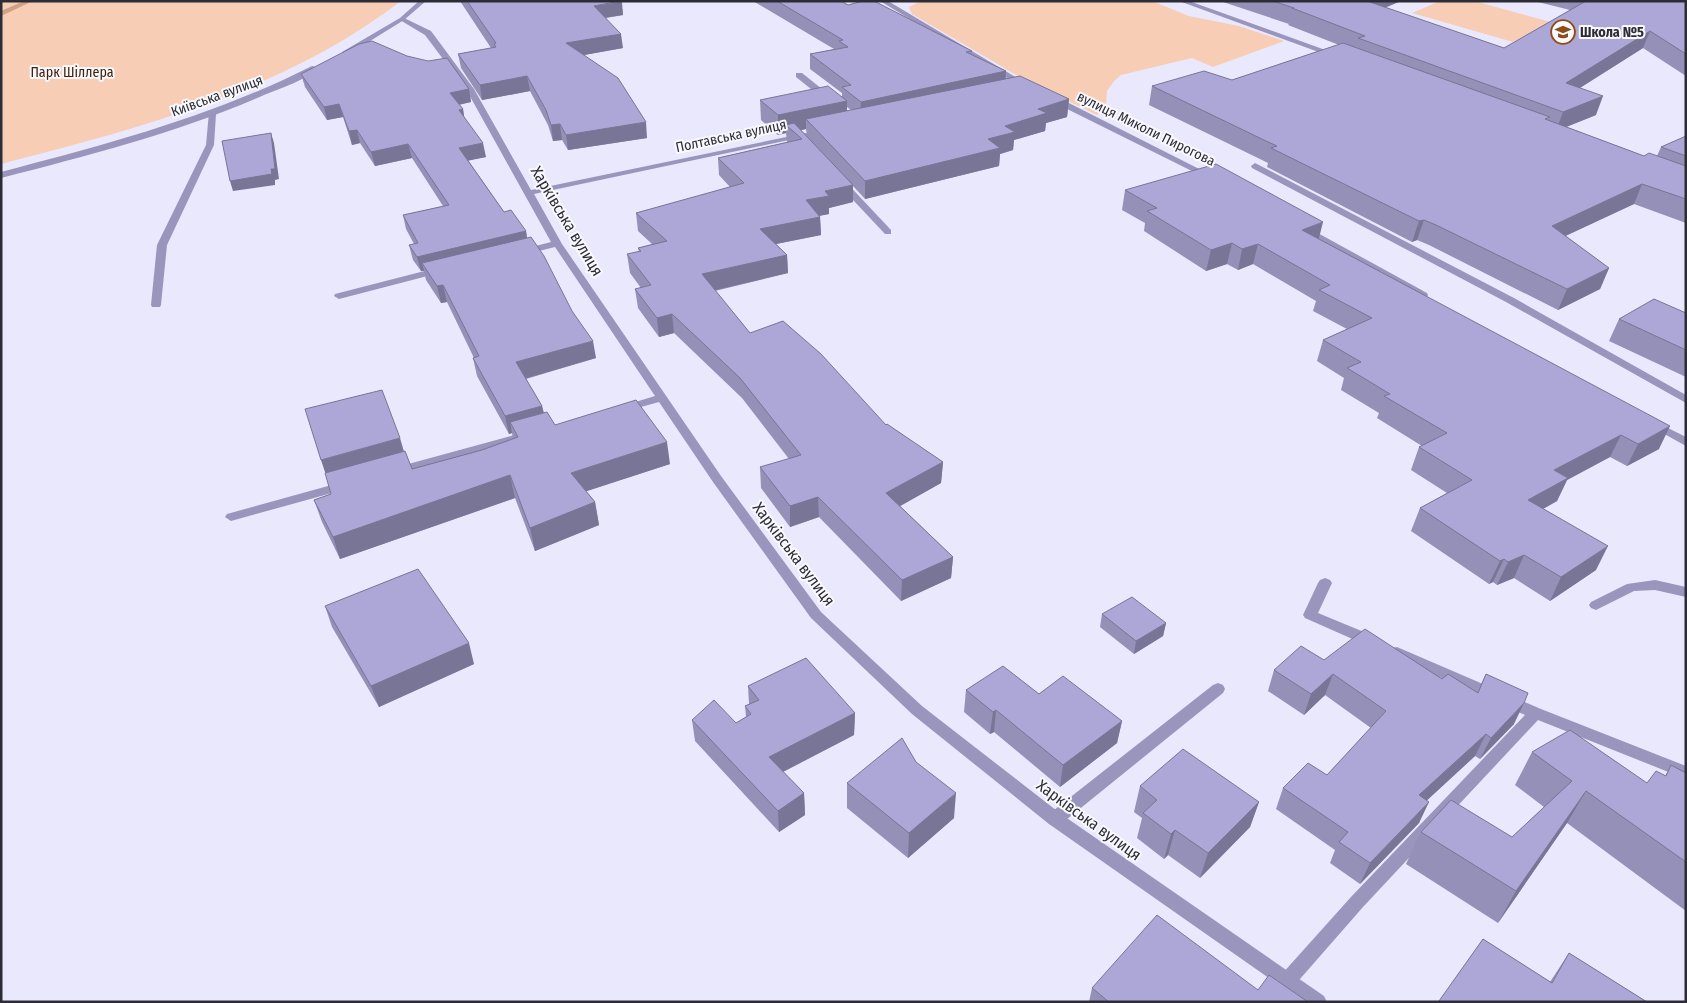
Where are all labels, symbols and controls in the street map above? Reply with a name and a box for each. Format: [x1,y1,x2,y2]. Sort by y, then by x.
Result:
school or university icon: Школа №5 [1550,19,1576,45]
place label: Школа №5 [1580,24,1644,41]
park label: Парк Шіллера [30,64,114,81]
street label: Київська вулиця [169,72,265,120]
street label: вулиця Миколи Пирогова [1074,88,1218,170]
street label: Полтавська вулиця [674,116,788,156]
street label: Харківська вулиця [527,163,607,279]
street label: Харківська вулиця [749,498,839,610]
street label: Харківська вулиця [1033,776,1145,864]

